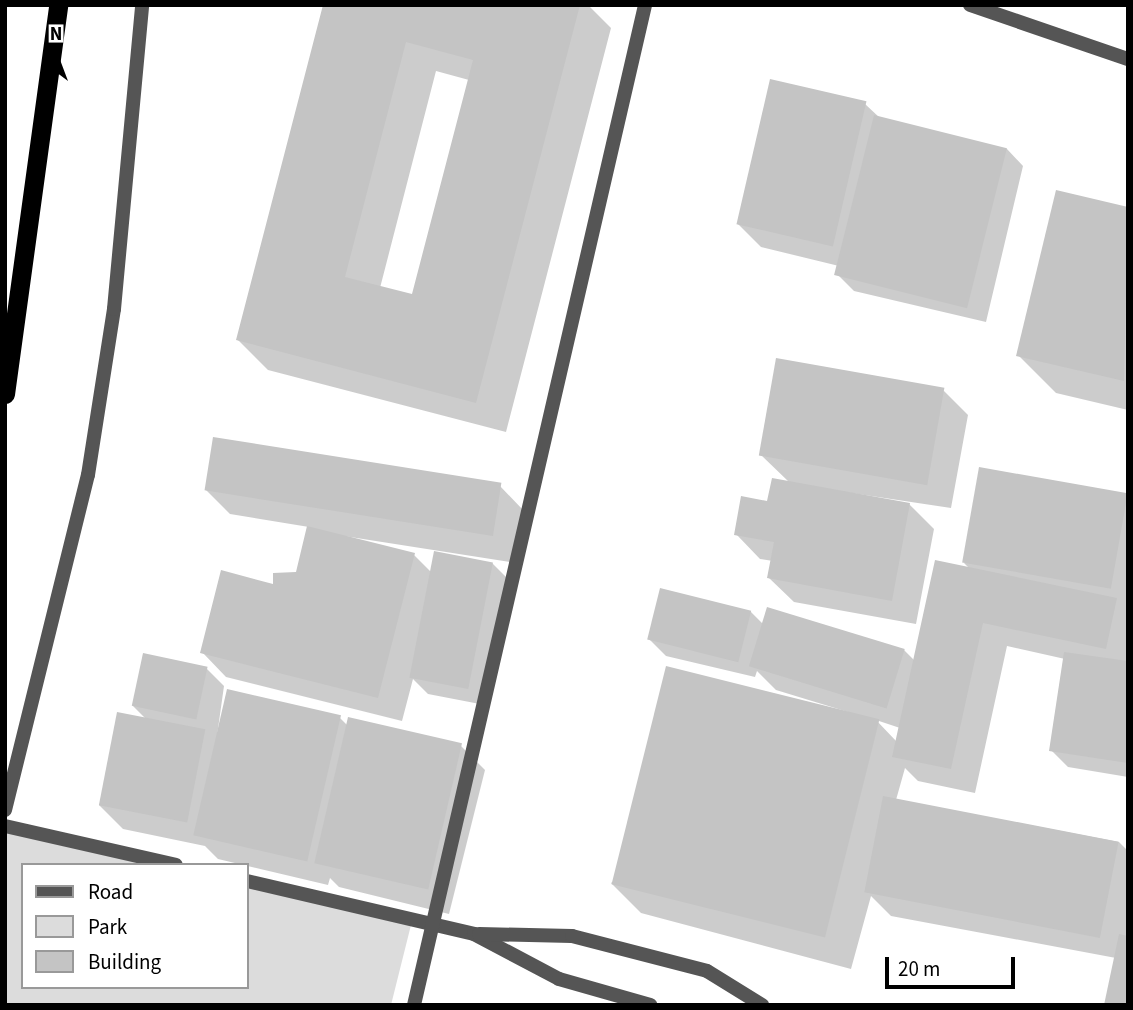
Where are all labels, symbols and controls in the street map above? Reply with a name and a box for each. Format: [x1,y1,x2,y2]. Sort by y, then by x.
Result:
north arrow [21,21,91,91]
text: N [50,21,62,48]
legend [21,863,248,989]
text: Road [88,877,133,907]
text: Park [88,912,127,942]
scale bar [888,944,1018,988]
text: Building [88,947,161,977]
text: 20 m [898,954,940,984]

